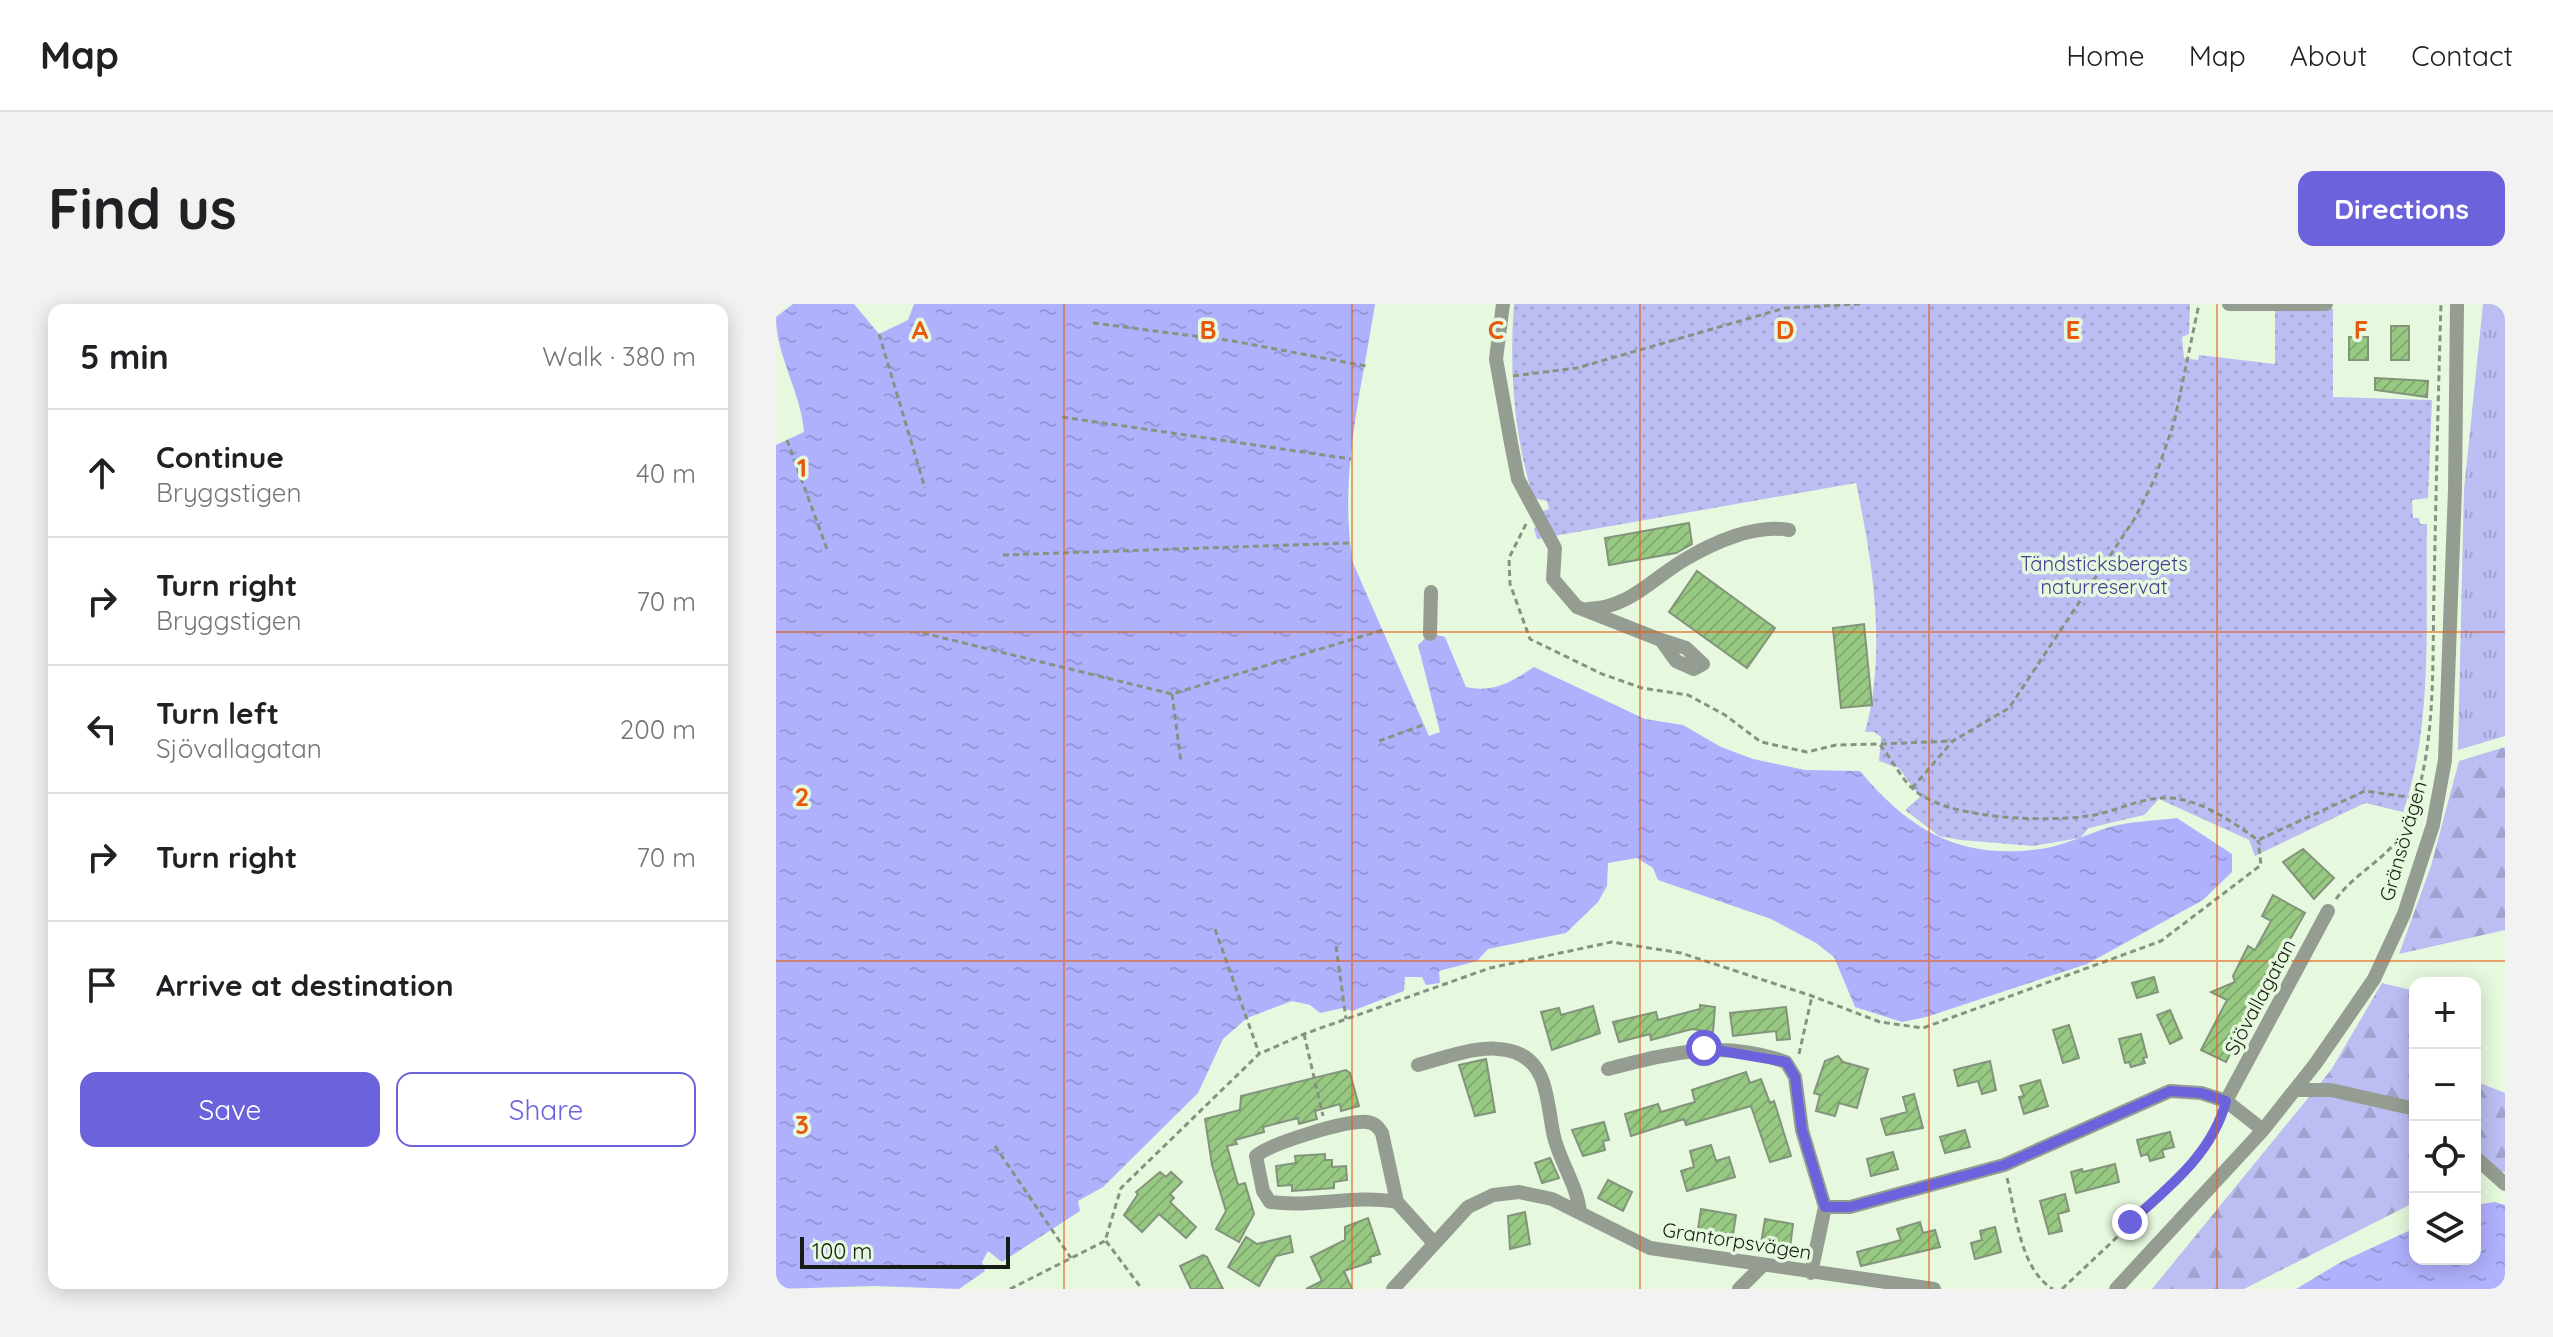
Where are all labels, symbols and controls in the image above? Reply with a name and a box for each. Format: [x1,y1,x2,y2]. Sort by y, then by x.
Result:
text: Map [40,31,119,79]
text: Home [2066,38,2145,73]
text: Map [2189,38,2246,73]
text: About [2290,38,2367,73]
text: Contact [2411,38,2513,73]
button: Directions [2298,171,2505,246]
text: Find us [48,173,237,243]
text: A [912,313,929,346]
text: B [1199,313,1217,346]
text: C [1488,313,1504,346]
text: D [1776,313,1794,346]
text: E [2066,313,2080,346]
text: F [2354,313,2368,346]
text: 5 min [80,335,169,378]
text: Walk · 380 m [542,340,696,373]
text: Continue [156,438,284,476]
icon: ahead [80,451,124,495]
text: 1 [797,451,807,484]
text: 40 m [636,457,696,490]
text: Bryggstigen [156,476,302,509]
park label: Tändsticksbergets naturreservat [2020,551,2188,599]
text: Turn right [156,566,297,604]
icon: right [80,579,124,623]
text: 70 m [636,585,696,618]
text: Bryggstigen [156,604,302,637]
text: Turn left [156,694,279,732]
icon: left [80,707,124,751]
text: 200 m [620,713,696,746]
text: Sjövallagatan [156,732,322,765]
street label: Gränsövägen [2373,778,2432,904]
text: 2 [795,780,809,813]
icon: right [80,835,124,879]
text: Turn right [156,838,297,876]
text: 70 m [636,841,696,874]
street label: Sjövallagatan [2219,935,2301,1059]
icon: arrive [80,963,124,1007]
text: Arrive at destination [156,966,454,1004]
map controls [2409,977,2481,1265]
button: + [2409,977,2481,1049]
route start [1686,1030,1722,1066]
button: − [2409,1049,2481,1121]
button: Save [80,1072,380,1147]
button: Share [396,1072,696,1147]
text: 3 [795,1108,809,1141]
button: locate [2409,1121,2481,1193]
button: layers [2409,1193,2481,1265]
route end [2112,1204,2148,1240]
street label: Grantorpsvägen [1661,1216,1813,1265]
scale bar [800,1233,1010,1269]
text: 100 m [812,1237,872,1265]

